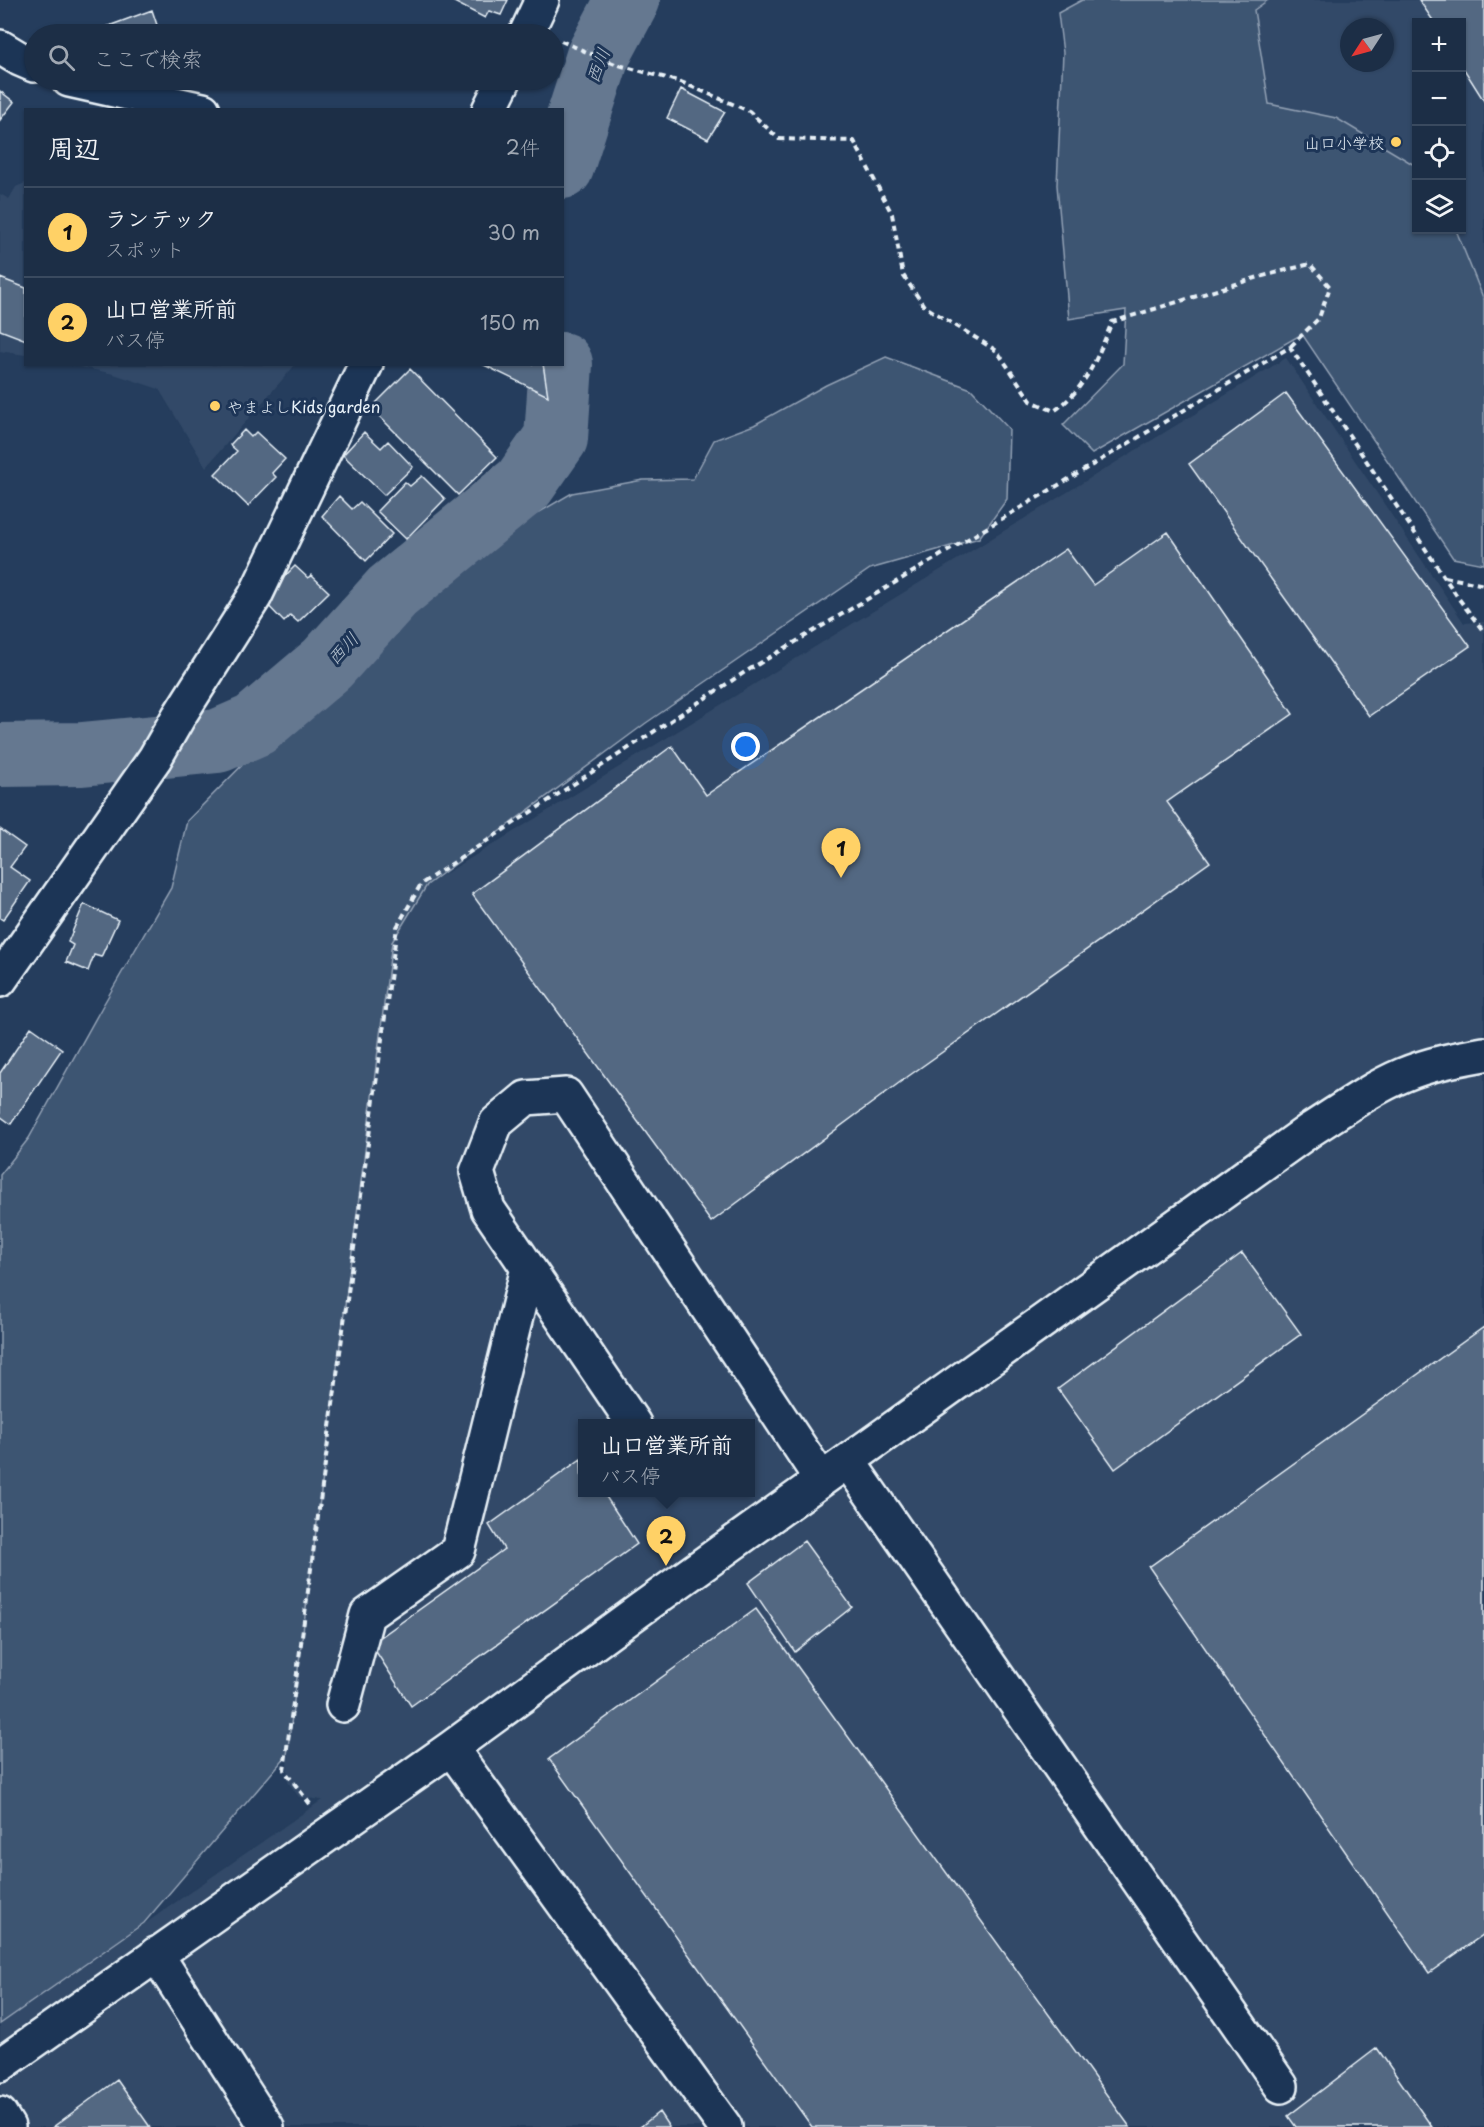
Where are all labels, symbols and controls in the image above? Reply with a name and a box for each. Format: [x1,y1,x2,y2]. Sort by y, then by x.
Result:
north arrow [1340,18,1394,72]
map controls [1412,18,1466,234]
button: + [1412,18,1466,72]
search box [24,24,564,90]
icon: search [45,41,78,74]
text: ここで検索 [93,41,203,74]
water label: 西川 [578,43,616,87]
button: − [1412,72,1466,126]
button: locate [1412,126,1466,180]
text: 周辺 [48,128,100,167]
place label: 山口小学校 [1304,130,1384,154]
text: 2件 [506,132,540,162]
marker: 山口小学校 [1389,135,1403,149]
button: layers [1412,180,1466,234]
text: ランテック [105,201,217,234]
text: 1 [63,217,72,247]
text: 30 m [487,217,540,247]
text: スポット [105,234,185,264]
text: 山口営業所前 [105,291,237,324]
text: 2 [60,307,75,337]
text: 150 m [480,307,540,337]
text: バス停 [105,324,165,354]
place label: やまよしKids garden [227,394,381,418]
marker: やまよしKids garden [208,399,222,413]
water label: 西川 [320,626,364,670]
your location [731,732,760,761]
pin: 1 [822,828,860,878]
popup [578,1419,755,1497]
text: 山口営業所前 [600,1427,733,1460]
text: バス停 [600,1460,660,1490]
pin: 2 [646,1516,686,1566]

